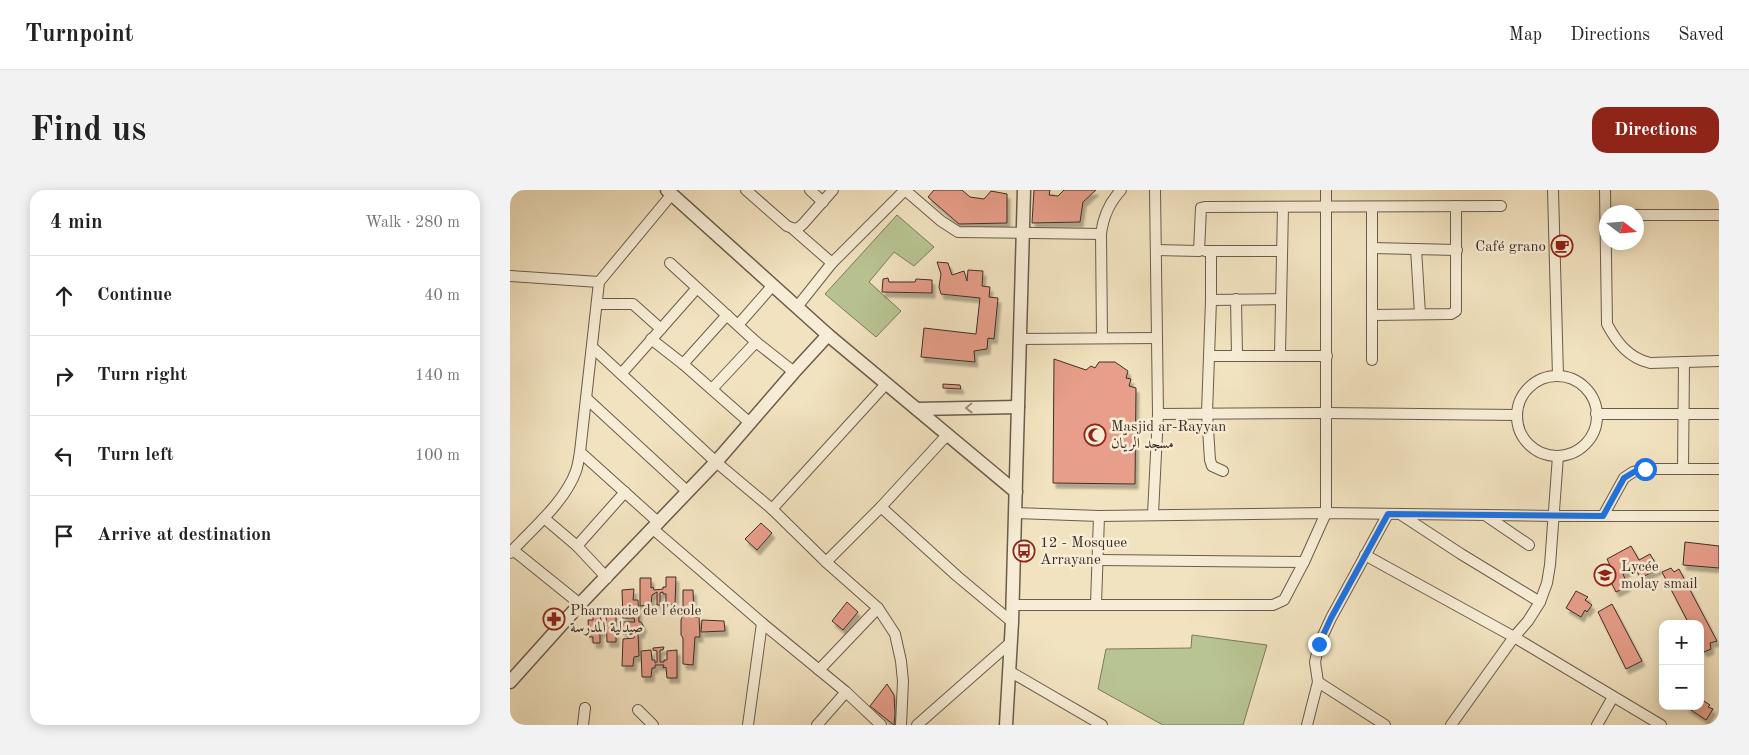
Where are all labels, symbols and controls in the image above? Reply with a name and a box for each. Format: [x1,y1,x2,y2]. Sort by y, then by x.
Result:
text: Turnpoint [25,23,133,47]
text: Map [1509,26,1542,44]
text: Directions [1570,26,1650,44]
text: Saved [1678,26,1724,44]
button: Directions [1592,107,1719,153]
text: Find us [30,113,146,148]
north arrow [1599,205,1644,250]
text: 4 min [50,212,103,233]
text: Walk · 280 m [365,215,460,231]
cafe icon: Café grano [1550,234,1574,258]
place label: Café grano [1475,240,1546,255]
icon: ahead [50,282,78,310]
text: Continue [97,286,172,305]
text: 40 m [424,288,460,304]
icon: right [50,362,78,390]
text: Turn right [97,366,187,385]
text: 140 m [415,368,460,384]
one-way arrow [965,403,973,413]
place label: Masjid ar-Rayyan مسجد الريّان [1111,420,1226,452]
mosque icon: Masjid ar-Rayyan مسجد الريّان [1083,423,1107,447]
icon: left [50,442,78,470]
text: Turn left [97,446,174,465]
text: 100 m [415,448,460,464]
route start [1634,458,1657,481]
icon: arrive [50,522,78,550]
text: Arrive at destination [97,526,271,545]
place label: 12 - Mosquee Arrayane [1040,536,1127,568]
bus stop icon: 12 - Mosquee Arrayane [1012,539,1036,563]
place label: Lycée molay smail [1621,560,1698,592]
school or university icon: Lycée molay smail [1593,563,1617,587]
place label: Pharmacie de l'école صيدلية المدرسة [570,604,701,636]
pharmacy icon: Pharmacie de l'école صيدلية المدرسة [542,607,566,631]
map controls [1659,620,1704,710]
button: + [1659,620,1704,665]
route end [1308,633,1331,656]
button: − [1659,665,1704,710]

